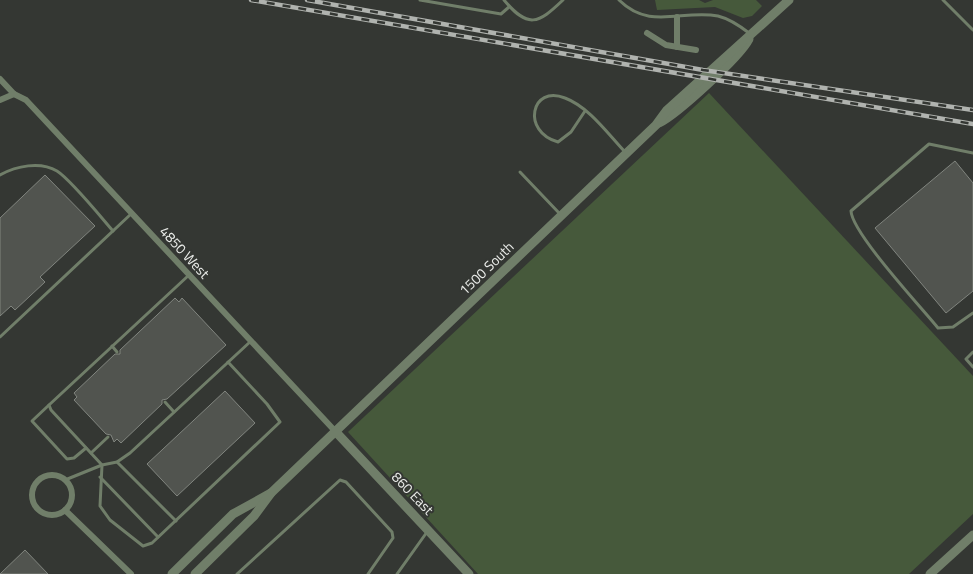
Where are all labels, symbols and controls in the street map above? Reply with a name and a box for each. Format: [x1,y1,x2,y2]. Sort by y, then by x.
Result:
street label: 4850 West [155,221,215,283]
street label: 1500 South [454,236,518,300]
street label: 860 East [387,467,439,519]

